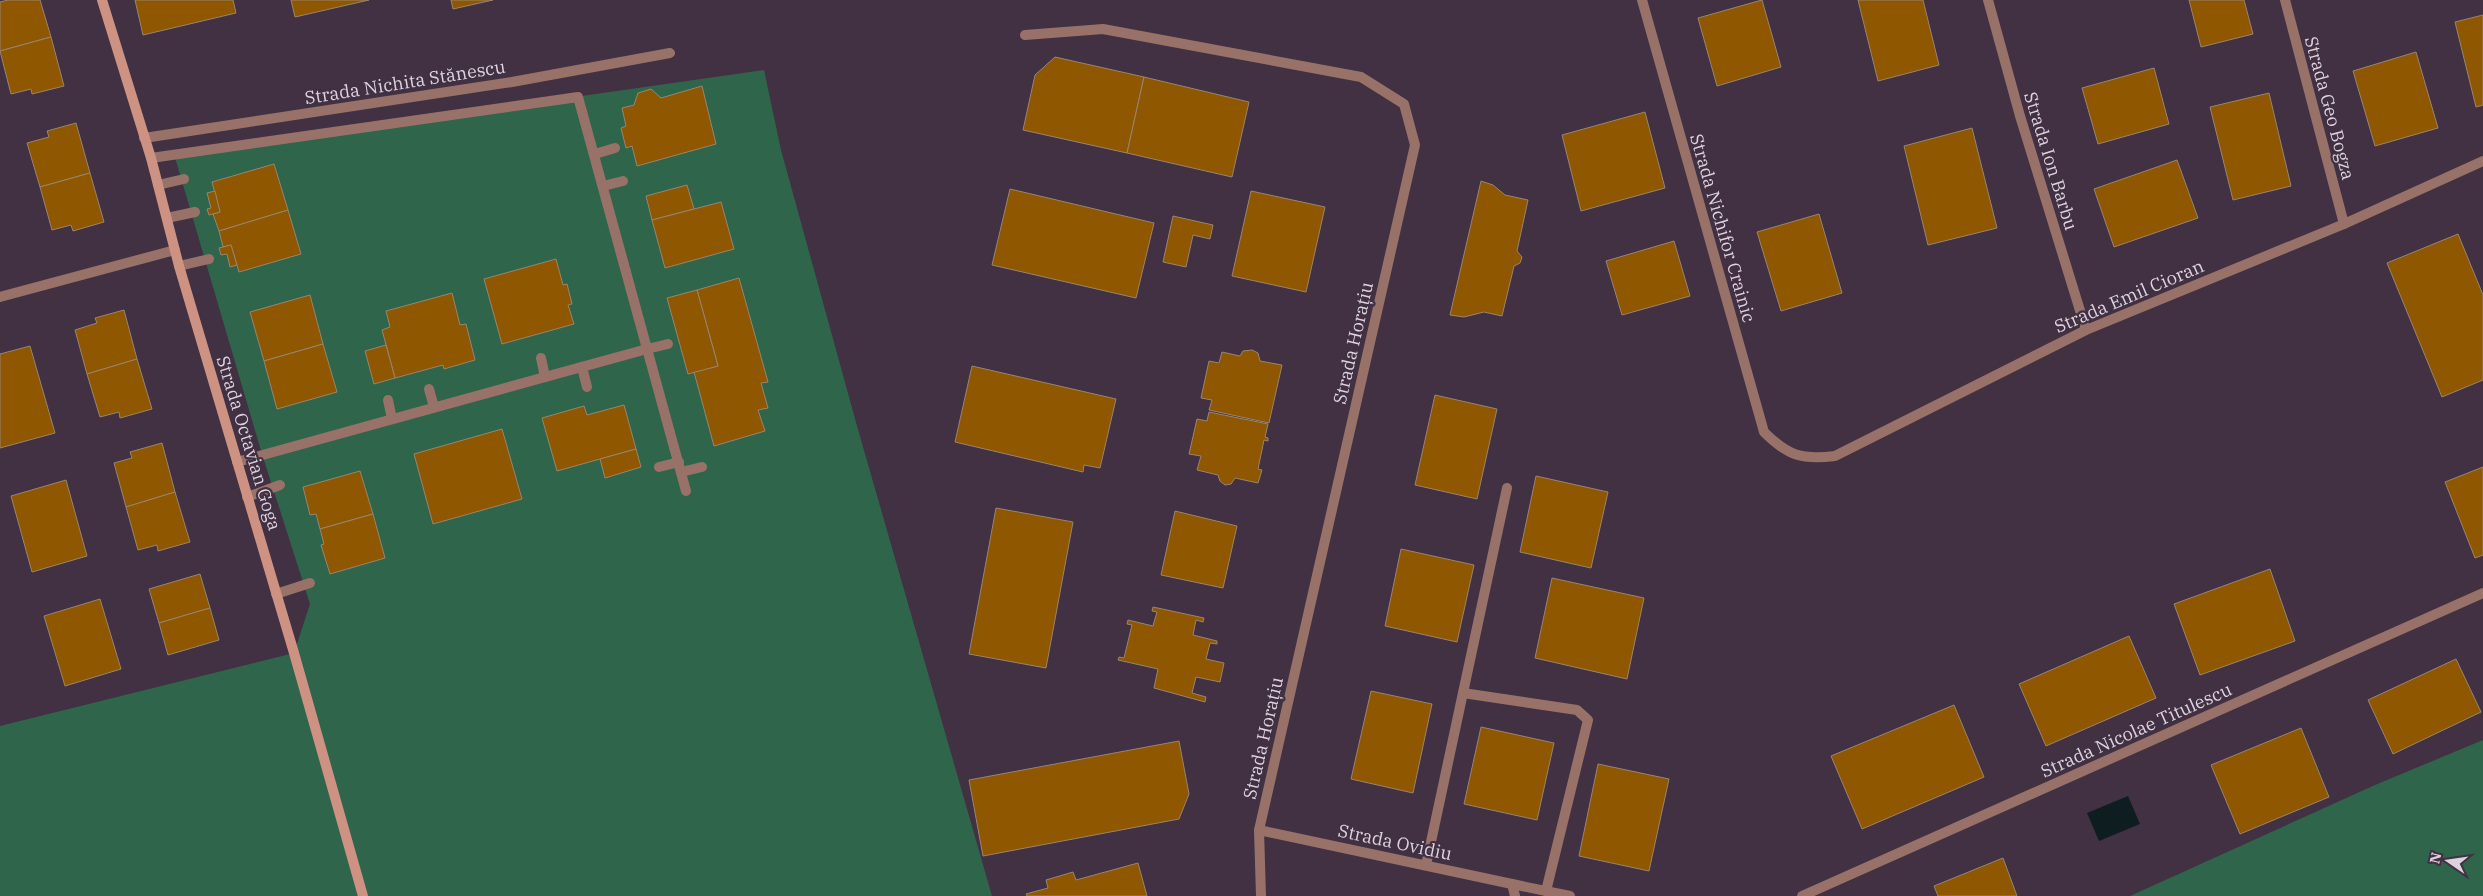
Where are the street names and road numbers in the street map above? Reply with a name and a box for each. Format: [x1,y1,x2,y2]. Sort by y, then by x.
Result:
street label: Strada Geo Bogza [2300,34,2360,182]
street label: Strada Nichita Stănescu [303,55,507,109]
street label: Strada Ion Barbu [2019,89,2083,233]
street label: Strada Nichifor Crainic [1685,131,1761,325]
street label: Strada Emil Cioran [2051,254,2207,338]
street label: Strada Horațiu [1328,280,1378,406]
street label: Strada Octavian Goga [211,353,287,533]
street label: Strada Horațiu [1238,675,1288,801]
street label: Strada Nicolae Titulescu [2037,677,2235,783]
street label: Strada Ovidiu [1336,819,1454,865]

